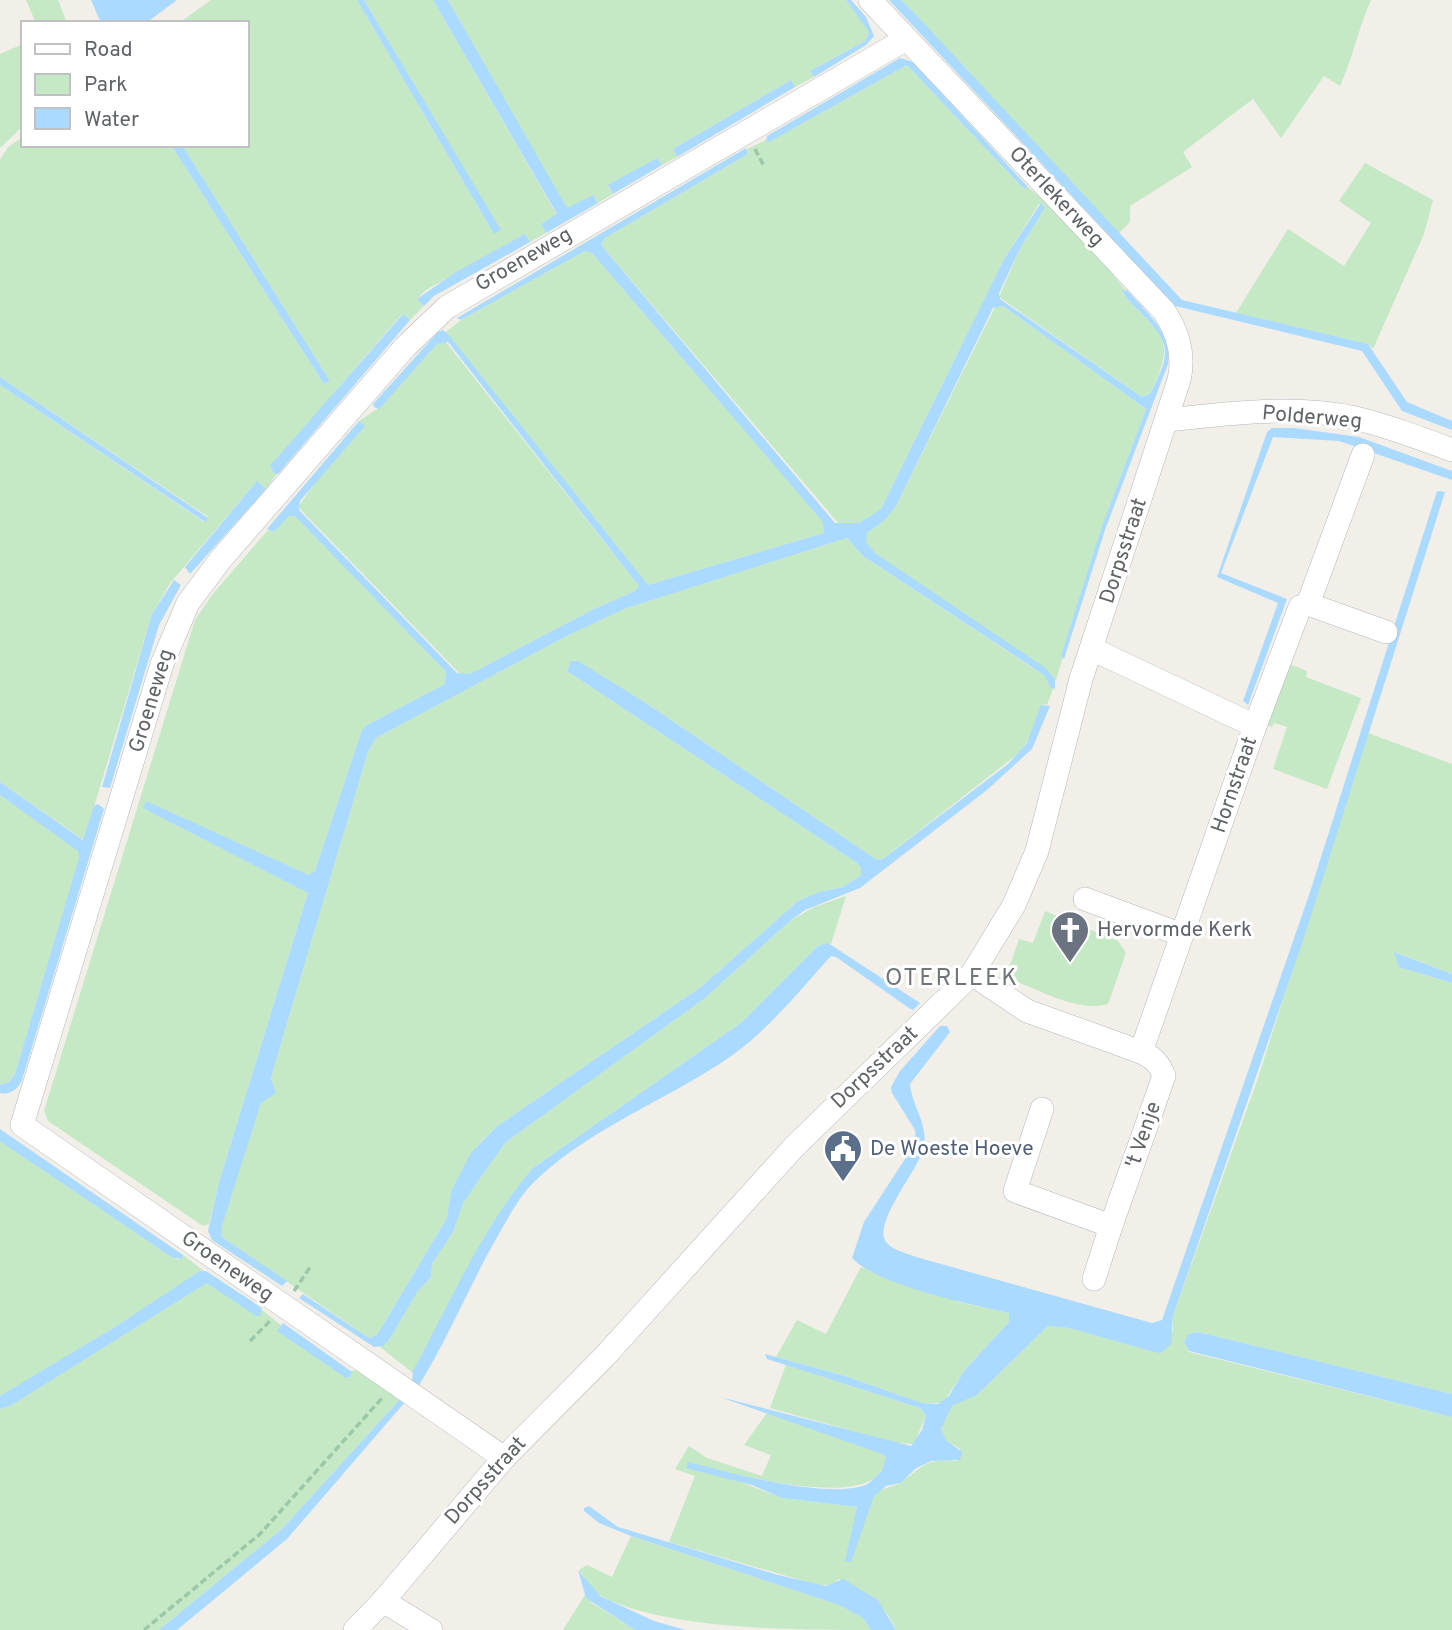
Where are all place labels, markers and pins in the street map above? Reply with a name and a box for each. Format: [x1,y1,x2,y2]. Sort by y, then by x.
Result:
church icon: Hervormde Kerk [1049,909,1091,964]
place label: Hervormde Kerk [1097,917,1252,944]
public building icon: De Woeste Hoeve [822,1128,864,1183]
place label: De Woeste Hoeve [870,1136,1034,1163]

